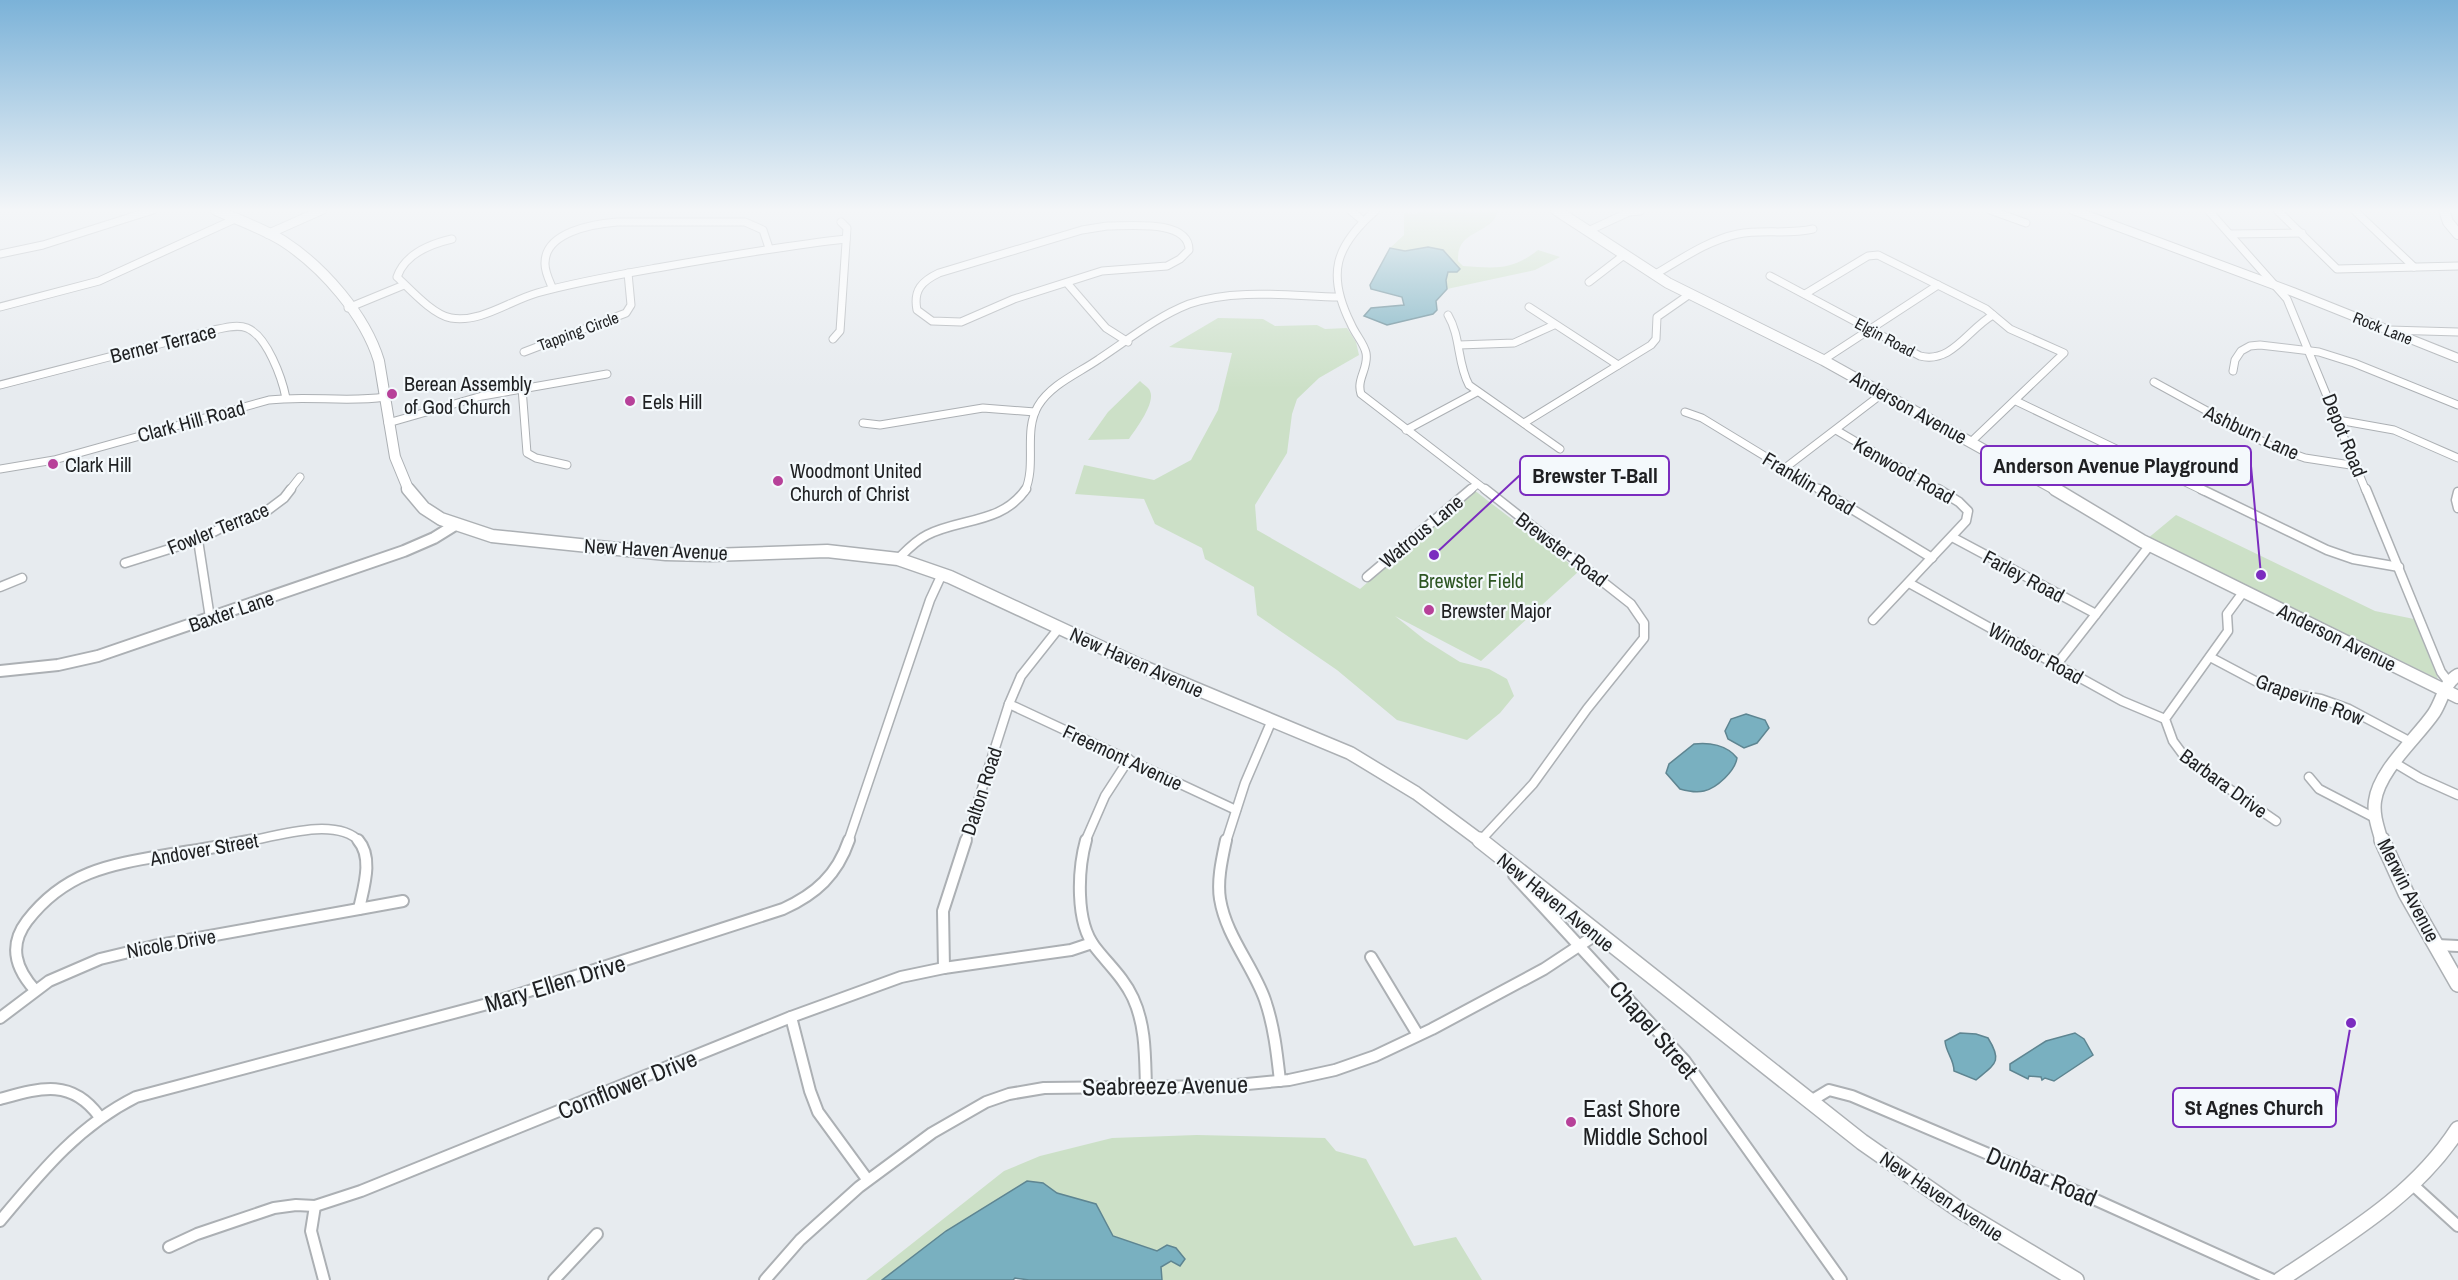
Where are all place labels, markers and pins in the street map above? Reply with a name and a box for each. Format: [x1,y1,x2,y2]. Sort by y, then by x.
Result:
place label: Berean Assembly of God Church [404,370,532,420]
marker: Berean Assembly of God Church [385,387,399,401]
place label: Eels Hill [642,388,702,415]
marker: Eels Hill [623,394,637,408]
callout: Anderson Avenue Playground [1981,446,2251,485]
place label: Clark Hill [65,451,132,478]
callout: Brewster T-Ball [1520,456,1669,495]
marker: Clark Hill [46,457,60,471]
place label: Woodmont United Church of Christ [790,457,922,507]
marker: Woodmont United Church of Christ [771,474,785,488]
place label: Brewster Major [1441,597,1552,624]
marker: Brewster Major [1422,603,1436,617]
callout: St Agnes Church [2173,1088,2336,1127]
place label: East Shore Middle School [1583,1092,1708,1152]
marker: East Shore Middle School [1564,1115,1578,1129]

